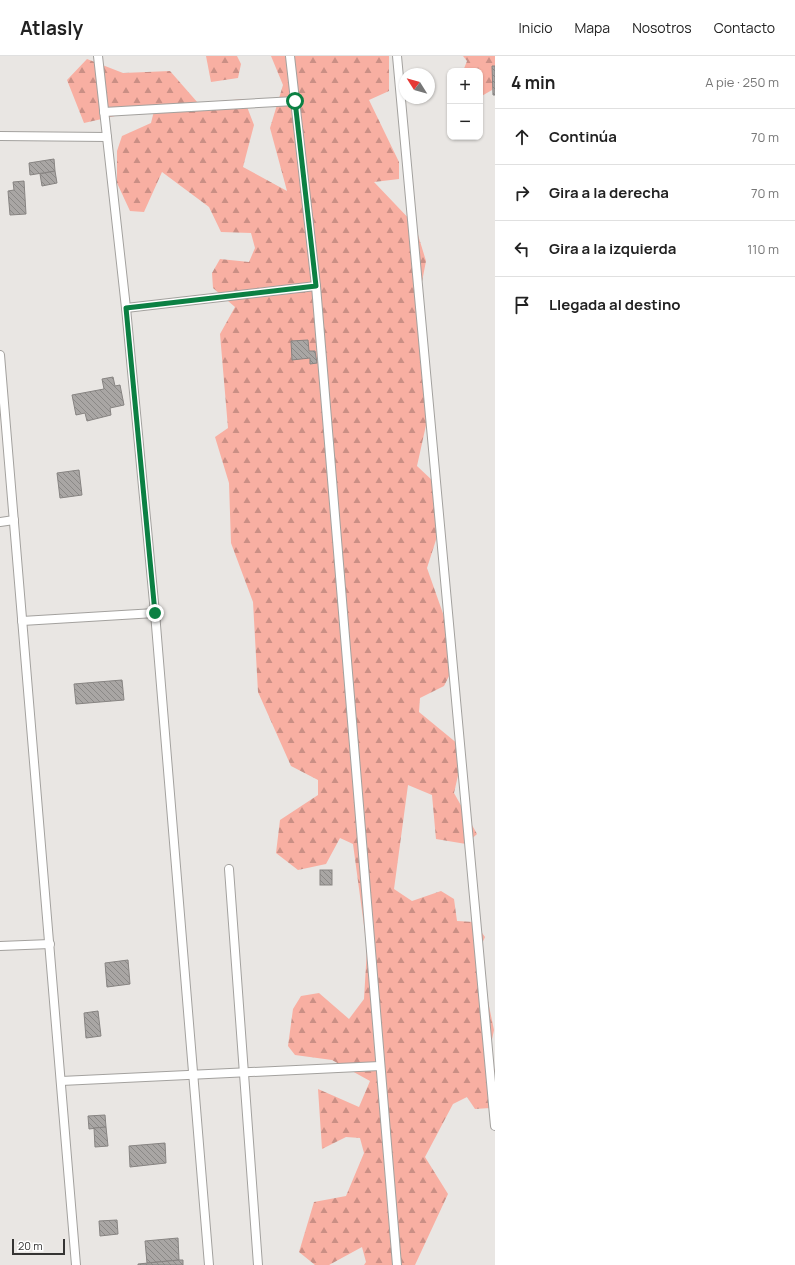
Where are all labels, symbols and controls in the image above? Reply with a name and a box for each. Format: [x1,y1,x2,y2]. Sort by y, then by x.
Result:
text: Atlasly [20,15,83,41]
text: Inicio [519,18,553,37]
text: Mapa [575,18,610,37]
text: Nosotros [632,18,692,37]
text: Contacto [714,18,775,37]
north arrow [399,68,435,104]
map controls [447,68,483,140]
button: + [447,68,483,104]
text: 4 min [511,71,555,94]
text: A pie · 250 m [705,73,779,91]
route start [286,92,304,110]
button: − [447,104,483,140]
icon: ahead [511,126,533,148]
text: Continúa [549,126,617,147]
text: 70 m [751,128,779,146]
icon: right [511,182,533,204]
text: Gira a la derecha [549,182,669,203]
text: 70 m [751,184,779,202]
icon: left [511,238,533,260]
text: Gira a la izquierda [549,238,676,259]
text: 110 m [747,240,779,258]
icon: arrive [511,294,533,316]
text: Llegada al destino [549,294,681,315]
route end [146,604,164,622]
scale bar [12,1237,65,1256]
text: 20 m [18,1238,43,1253]

